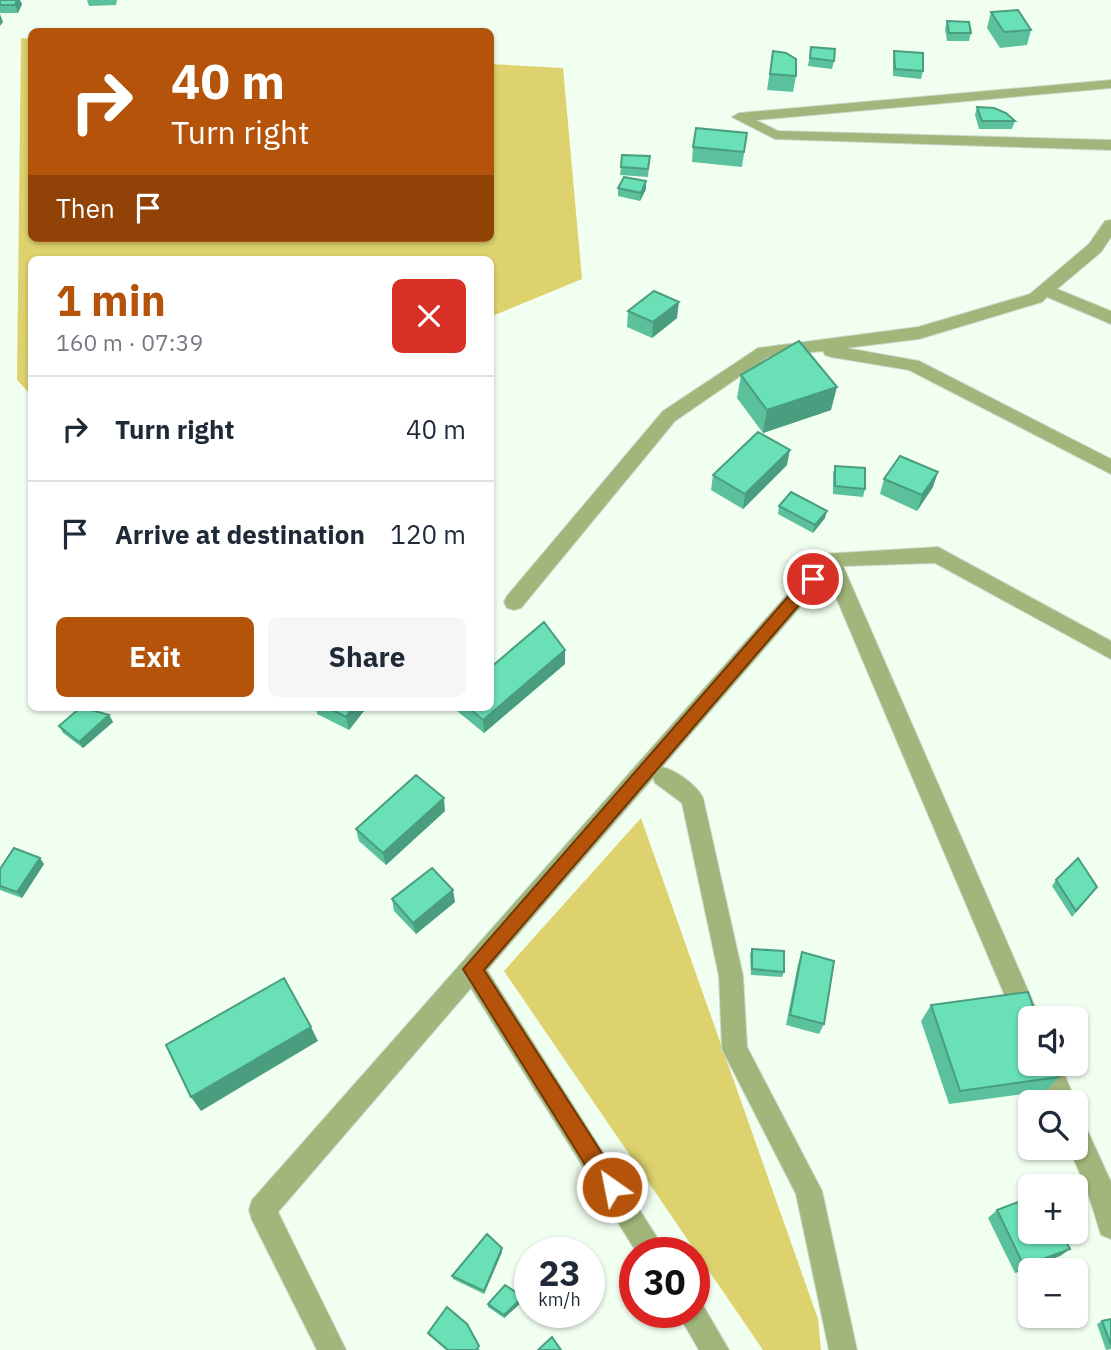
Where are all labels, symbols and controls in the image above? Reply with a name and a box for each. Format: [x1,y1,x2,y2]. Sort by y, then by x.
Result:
text: 40 m [171,49,285,112]
icon: right [56,56,147,147]
text: Turn right [171,111,309,153]
icon: arrive [129,189,167,227]
text: Then [56,191,115,225]
text: 1 min [56,273,166,328]
button: close [392,279,466,353]
text: 160 m · 07:39 [56,327,203,357]
icon: right [56,410,94,448]
text: Turn right [115,412,234,446]
text: 40 m [406,412,466,446]
icon: arrive [56,515,94,553]
text: Arrive at destination [115,517,365,551]
text: 120 m [390,517,466,551]
pin [783,549,843,609]
icon: arrive [794,560,832,598]
button: Exit [56,617,254,697]
button: Share [268,617,466,697]
map controls [1018,1006,1088,1328]
button: sound [1018,1006,1088,1076]
button: search [1018,1090,1088,1160]
position arrow [575,1150,649,1224]
button: + [1018,1174,1088,1244]
speed limit sign: 30 [619,1237,710,1328]
text: 23 [538,1250,581,1296]
button: − [1018,1258,1088,1328]
text: km/h [538,1288,581,1311]

